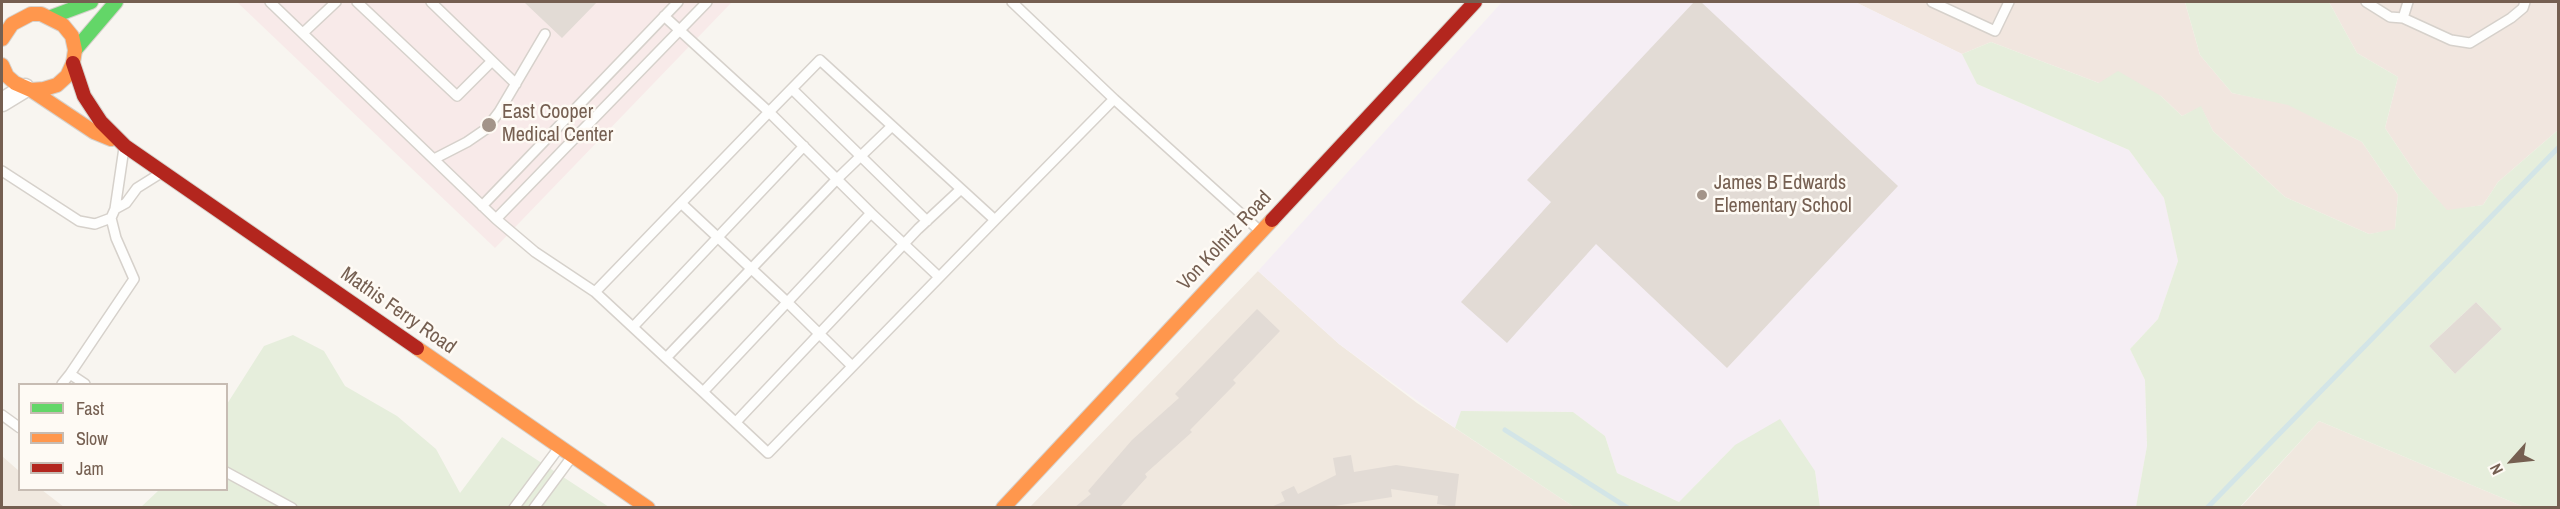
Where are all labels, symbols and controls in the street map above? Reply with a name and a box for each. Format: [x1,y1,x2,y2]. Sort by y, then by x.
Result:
place label: East Cooper Medical Center [502,101,613,148]
marker: East Cooper Medical Center [480,116,498,134]
place label: James B Edwards Elementary School [1714,172,1852,219]
street label: Von Kolnitz Road [1173,186,1277,296]
marker: James B Edwards Elementary School [1695,188,1709,202]
street label: Mathis Ferry Road [336,262,460,360]
legend [18,383,228,491]
text: Fast [76,396,104,421]
text: Slow [76,426,108,451]
north arrow [2482,431,2542,491]
text: Jam [76,456,104,481]
text: N [2484,460,2508,478]

